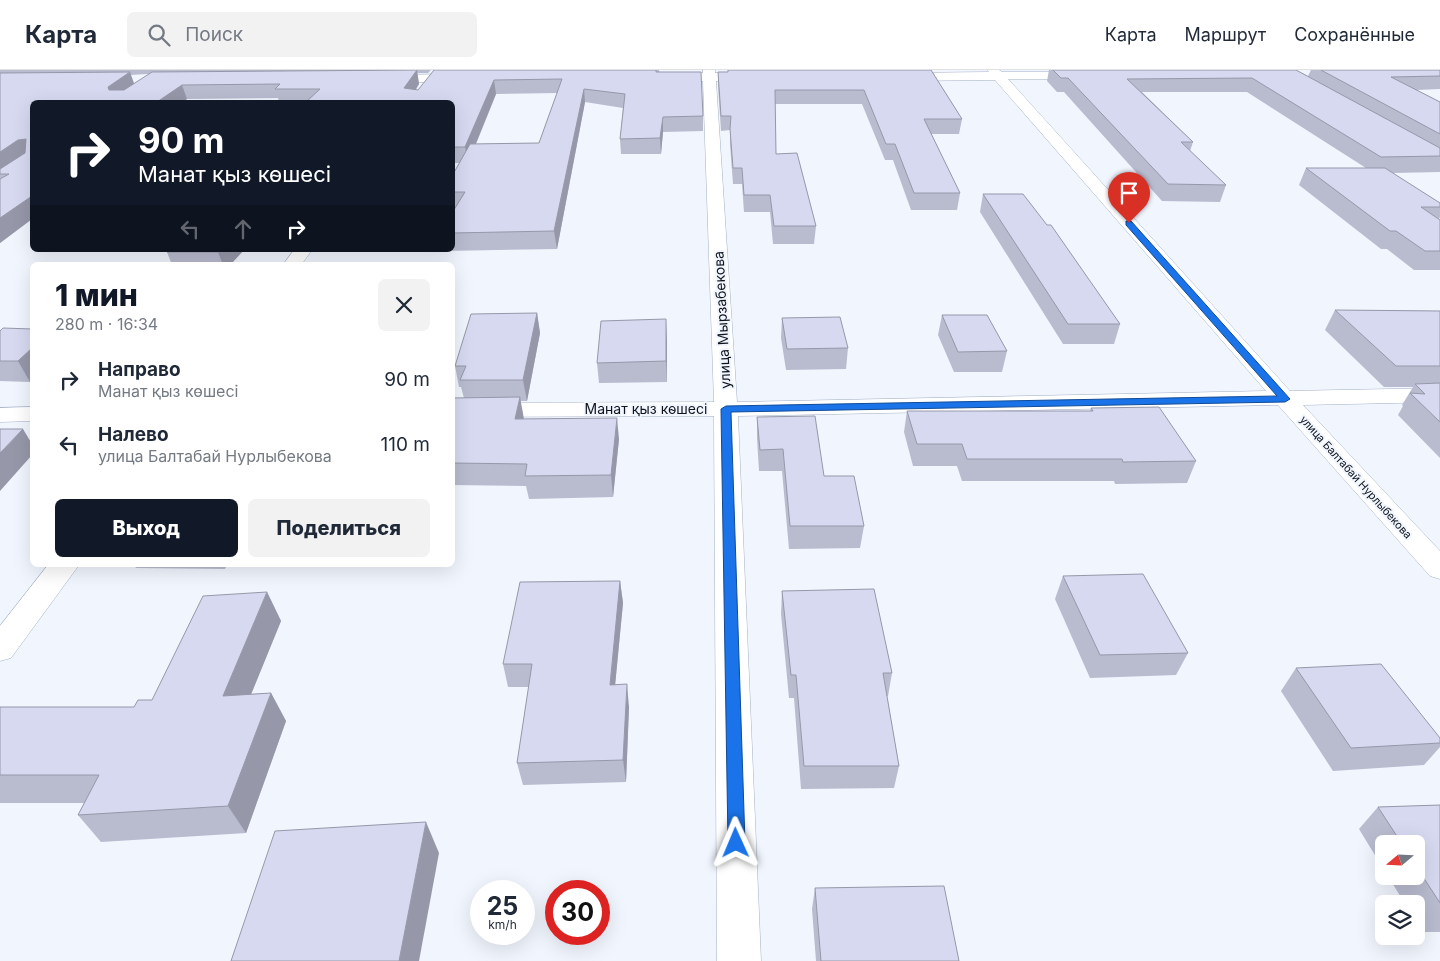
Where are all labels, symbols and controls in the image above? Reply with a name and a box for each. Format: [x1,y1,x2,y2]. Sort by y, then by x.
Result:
search box [127,12,477,57]
text: Карта [25,20,97,49]
icon: search [145,21,173,49]
text: Поиск [185,23,243,46]
text: Карта [1105,24,1157,45]
text: Маршрут [1185,24,1266,45]
text: Сохранённые [1294,24,1415,45]
text: 90 m [138,119,225,161]
icon: right [55,120,120,185]
text: Манат қыз көшесі [138,161,331,187]
pin [1108,172,1150,223]
icon: arrive [1115,179,1143,207]
icon: left [176,215,204,243]
icon: ahead [229,215,257,243]
icon: right [282,215,310,243]
street label: улица Мырзабекова [709,251,734,389]
text: 1 мин [55,277,138,313]
button: close [378,279,430,331]
text: 280 m · 16:34 [55,314,158,334]
text: Направо [98,358,181,381]
icon: right [55,366,83,394]
text: 90 m [384,368,430,391]
text: Манат қыз көшесі [98,381,238,401]
street label: Манат қыз көшесі [585,400,707,417]
street label: улица Балтабай Нурлыбекова [1297,413,1415,541]
text: Налево [98,423,169,446]
icon: left [55,431,83,459]
text: 110 m [381,433,430,456]
text: улица Балтабай Нурлыбекова [98,446,332,466]
button: Выход [55,499,238,557]
button: Поделиться [248,499,430,557]
position arrow [709,816,761,868]
north arrow [1375,835,1425,885]
map controls [1375,835,1425,945]
speed limit sign: 30 [545,880,610,945]
text: 25 [487,891,518,921]
button: layers [1375,895,1425,945]
text: km/h [488,917,517,932]

